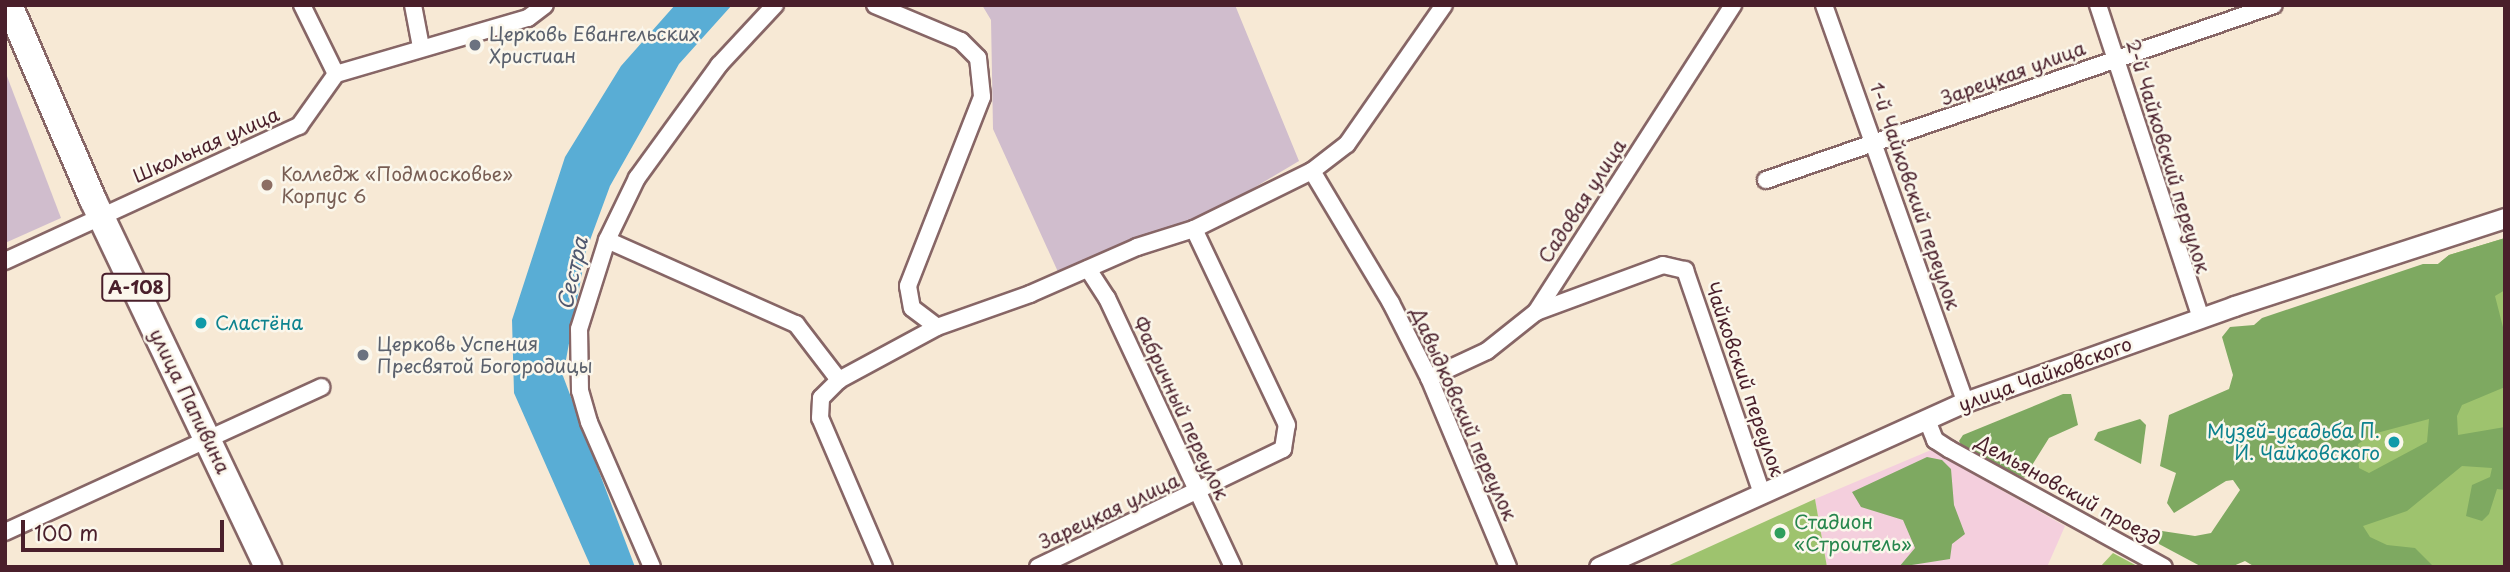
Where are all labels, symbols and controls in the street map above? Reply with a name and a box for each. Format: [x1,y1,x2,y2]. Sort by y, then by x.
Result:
place label: Церковь Евангельских Христиан [489,23,699,67]
street label: Зарецкая улица [1937,36,2089,110]
street label: 2-й Чайковский переулок [2121,36,2215,276]
marker: Церковь Евангельских Христиан [467,37,483,53]
street label: 1-й Чайковский переулок [1865,79,1965,313]
street label: Школьная улица [129,102,283,188]
street label: Садовая улица [1533,135,1631,267]
place label: Колледж «Подмосковье» Корпус 6 [281,163,513,207]
marker: Колледж «Подмосковье» Корпус 6 [259,177,275,193]
water label: Сестра [550,234,592,312]
road number: А-108 [101,272,171,302]
street label: Чайковский переулок [1701,279,1789,479]
street label: Давыдковский переулок [1407,304,1521,524]
place label: Сластёна [215,312,303,334]
street label: Фабричный переулок [1128,313,1234,503]
marker: Сластёна [193,315,209,331]
street label: улица Папивина [145,325,235,477]
street label: улица Чайковского [1955,332,2135,416]
place label: Церковь Успения Пресвятой Богородицы [377,333,593,377]
marker: Церковь Успения Пресвятой Богородицы [355,347,371,363]
place label: Музей-усадьба П. И. Чайковского [2207,420,2380,464]
street label: Демьяновский проезд [1972,430,2164,550]
marker: Музей-усадьба П. И. Чайковского [2386,434,2402,450]
street label: Зарецкая улица [1035,468,1183,554]
scale bar [24,505,228,550]
place label: Стадион «Строитель» [1794,511,1912,555]
text: 100 m [34,516,98,548]
marker: Стадион «Строитель» [1772,525,1788,541]

